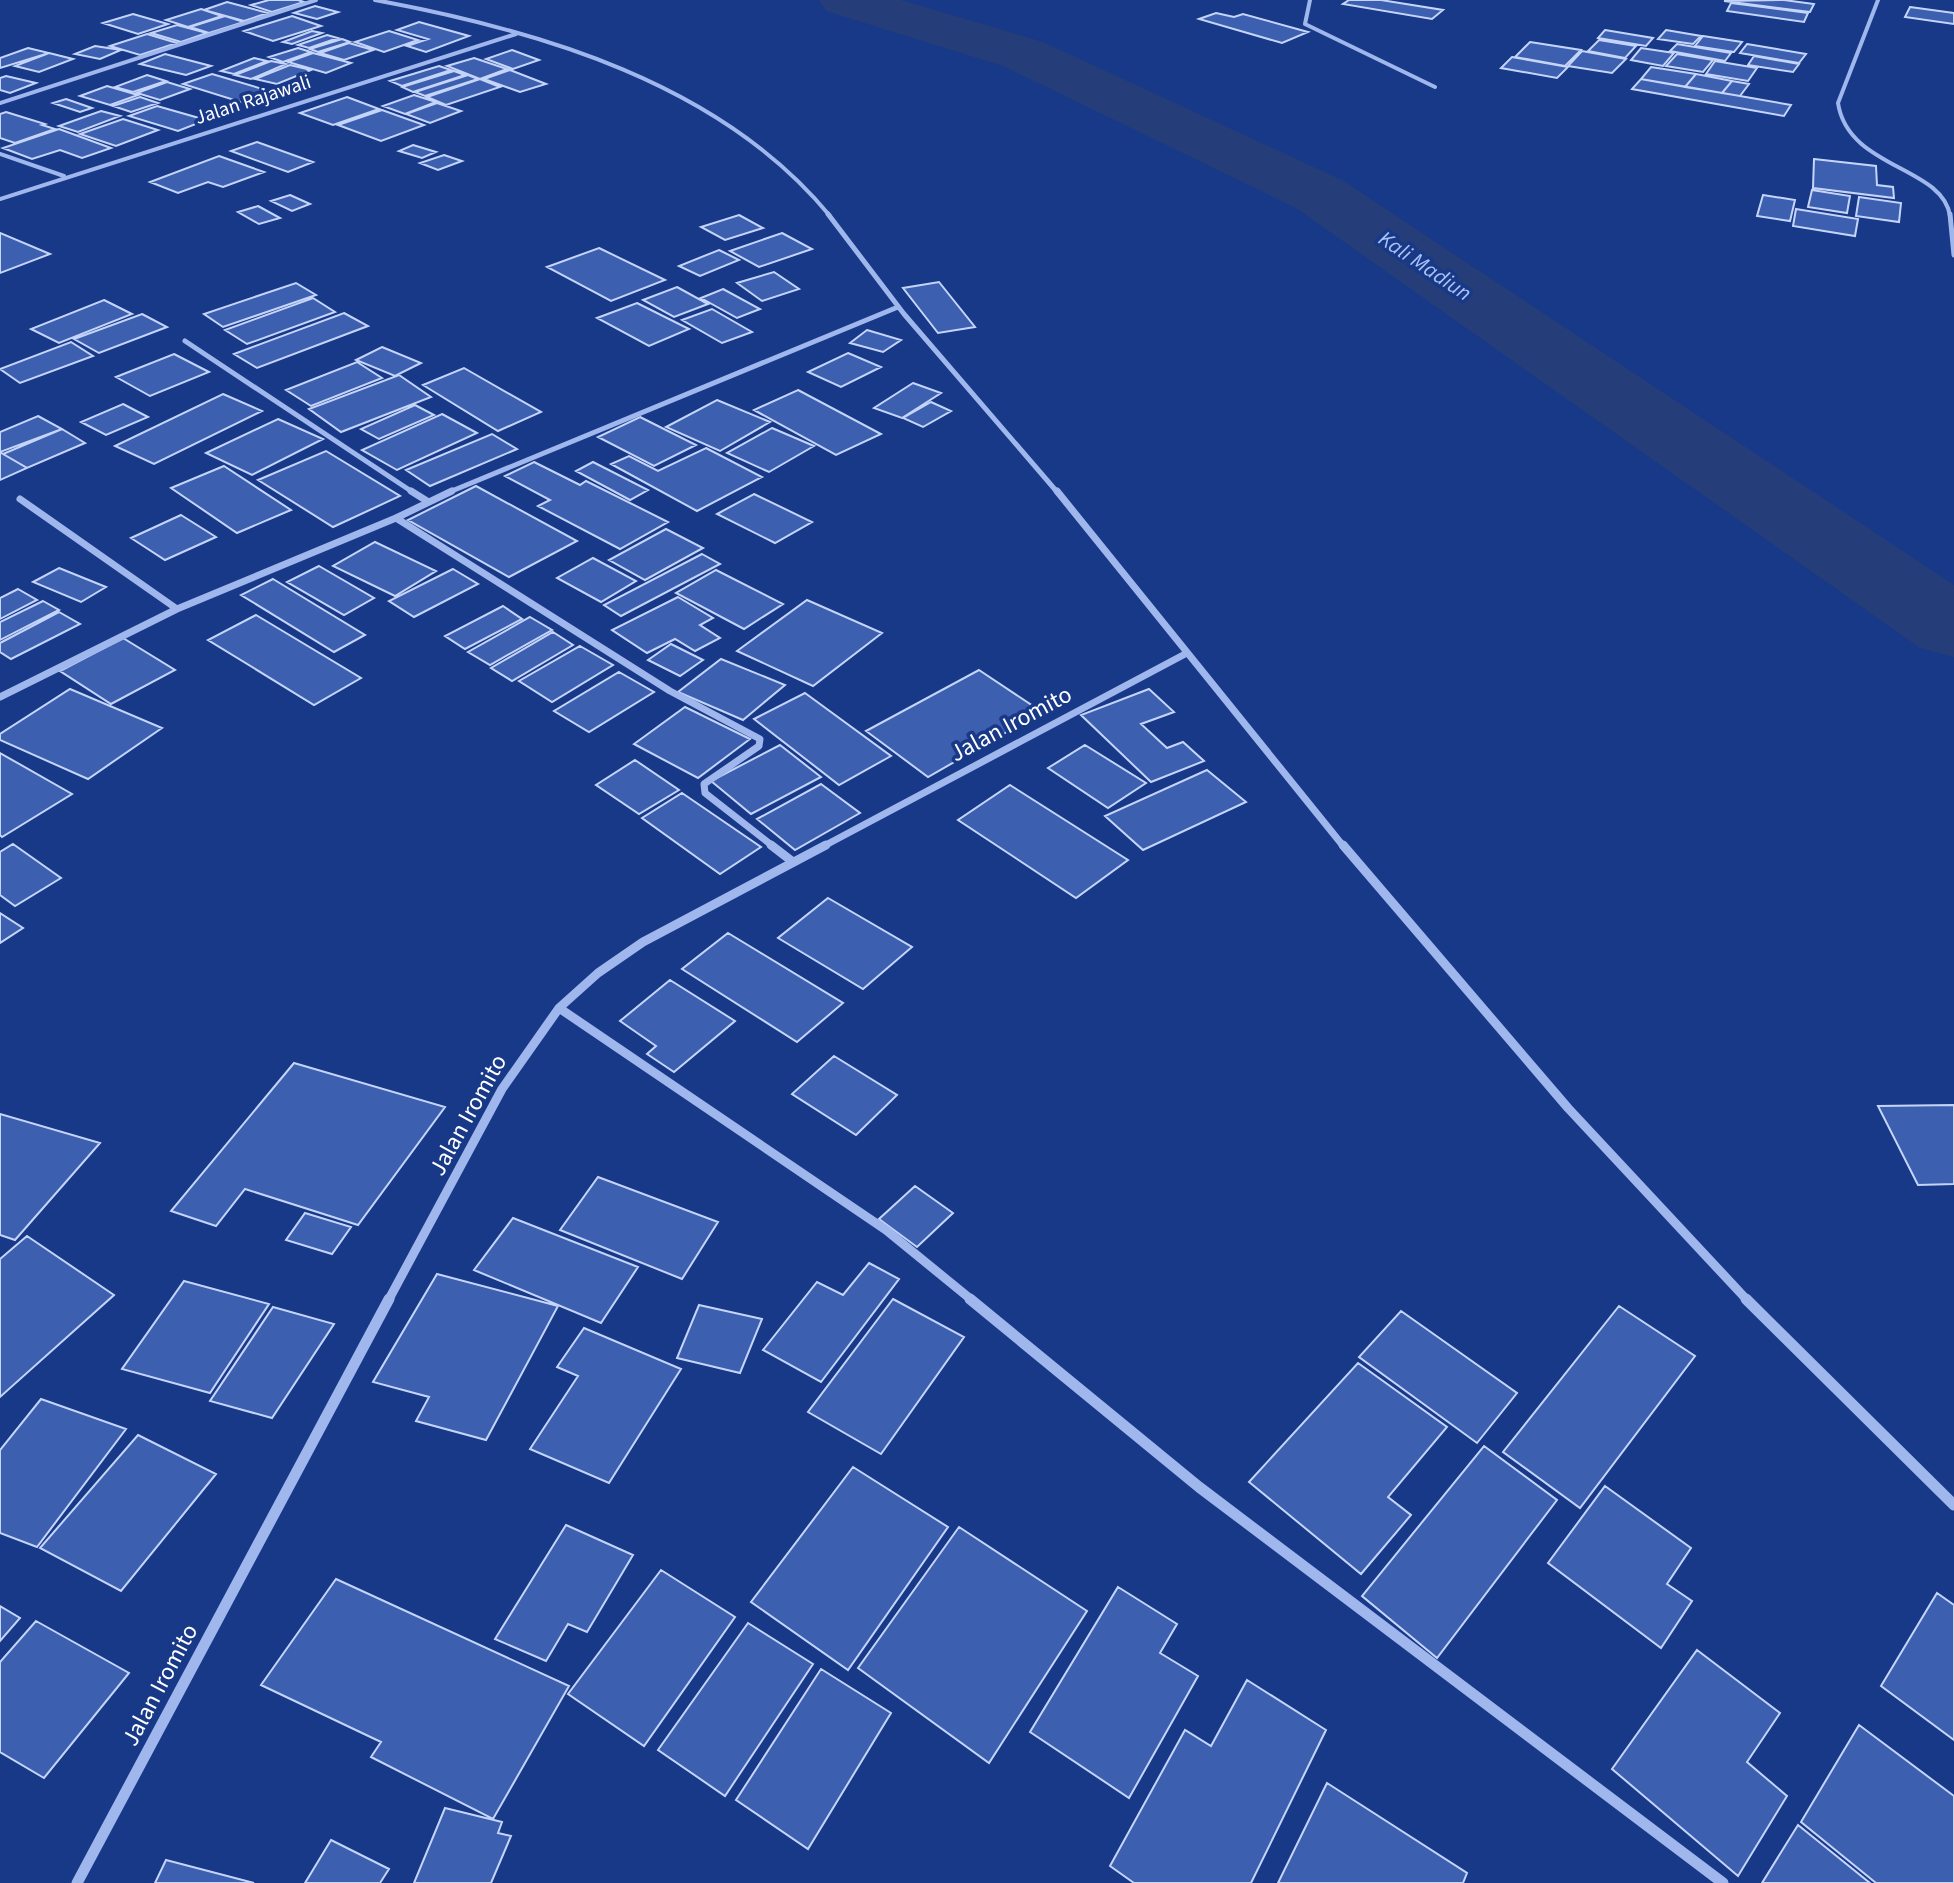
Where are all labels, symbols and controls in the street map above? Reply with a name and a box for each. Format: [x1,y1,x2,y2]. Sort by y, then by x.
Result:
street label: Jalan Rajawali [191,68,315,132]
water label: Kali Madiun [1372,223,1478,309]
street label: Jalan Iromito [944,677,1078,771]
street label: Jalan Iromito [420,1048,516,1182]
street label: Jalan Iromito [113,1618,207,1752]

